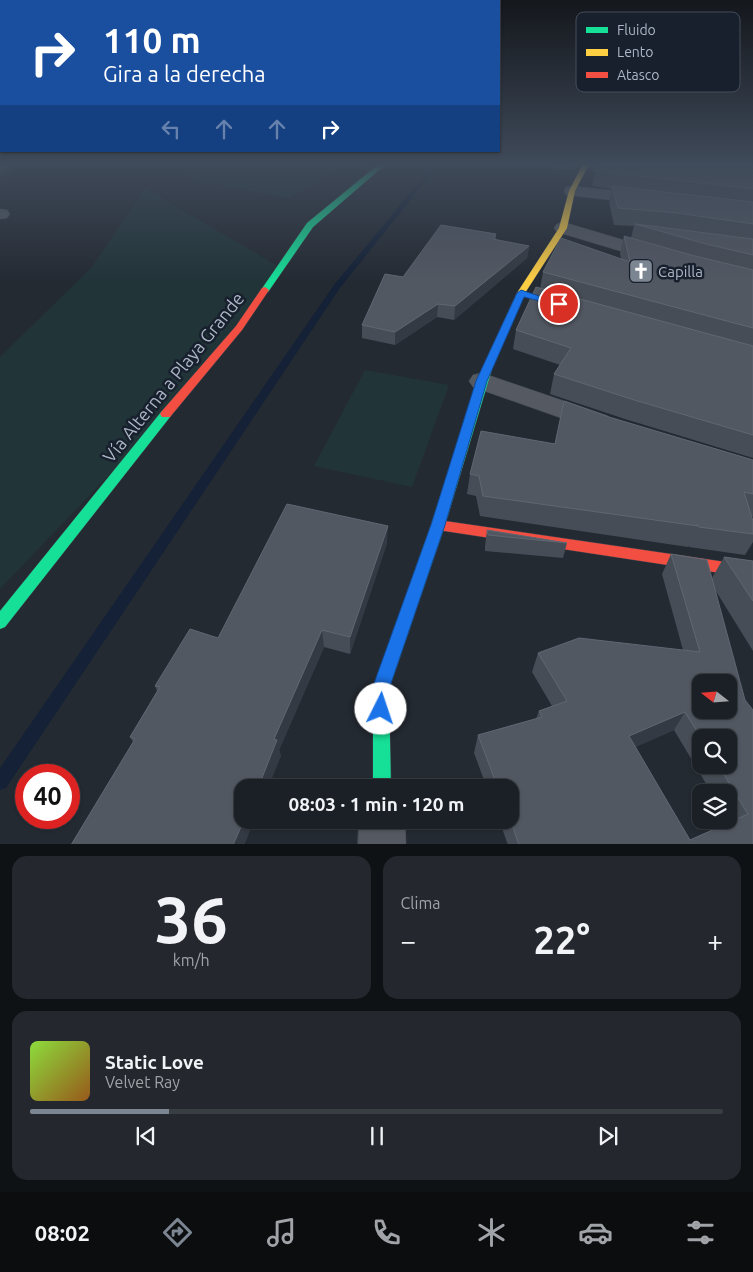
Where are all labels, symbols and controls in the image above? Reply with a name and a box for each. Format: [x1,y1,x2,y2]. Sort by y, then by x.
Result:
legend [576,12,740,92]
icon: right [20,20,85,85]
text: 110 m [103,20,201,60]
text: Fluido [617,22,656,38]
text: Lento [617,44,654,60]
text: Gira a la derecha [103,61,266,86]
text: Atasco [617,67,660,83]
icon: left [157,115,185,143]
icon: ahead [210,115,238,143]
icon: ahead [263,115,291,143]
icon: right [316,115,344,143]
church icon: Capilla [628,258,654,284]
place label: Capilla [658,263,703,280]
pin [538,283,580,325]
street label: Vía Alterna a Playa Grande [98,288,248,466]
icon: arrive [545,290,573,318]
north arrow [692,674,738,719]
map controls [692,674,737,829]
position arrow [354,682,406,734]
button: search [692,729,737,774]
speed limit sign: 40 [15,764,80,829]
button: layers [692,784,737,829]
text: 08:03 · 1 min · 120 m [289,793,464,815]
text: 36 [155,882,228,955]
text: Clima [401,894,440,912]
text: 22° [534,919,590,961]
text: − [401,925,416,956]
text: + [707,925,723,956]
text: km/h [173,951,210,969]
text: Static Love [105,1051,204,1073]
text: Velvet Ray [105,1073,180,1091]
icon: previous [132,1122,160,1150]
icon: pause [363,1122,391,1150]
icon: next [594,1122,622,1150]
icon: directions [160,1215,195,1250]
icon: music [264,1215,299,1250]
icon: phone [369,1215,404,1250]
icon: climate [474,1215,509,1250]
icon: car [578,1215,613,1250]
icon: filters [683,1215,718,1250]
text: 08:02 [35,1220,90,1245]

